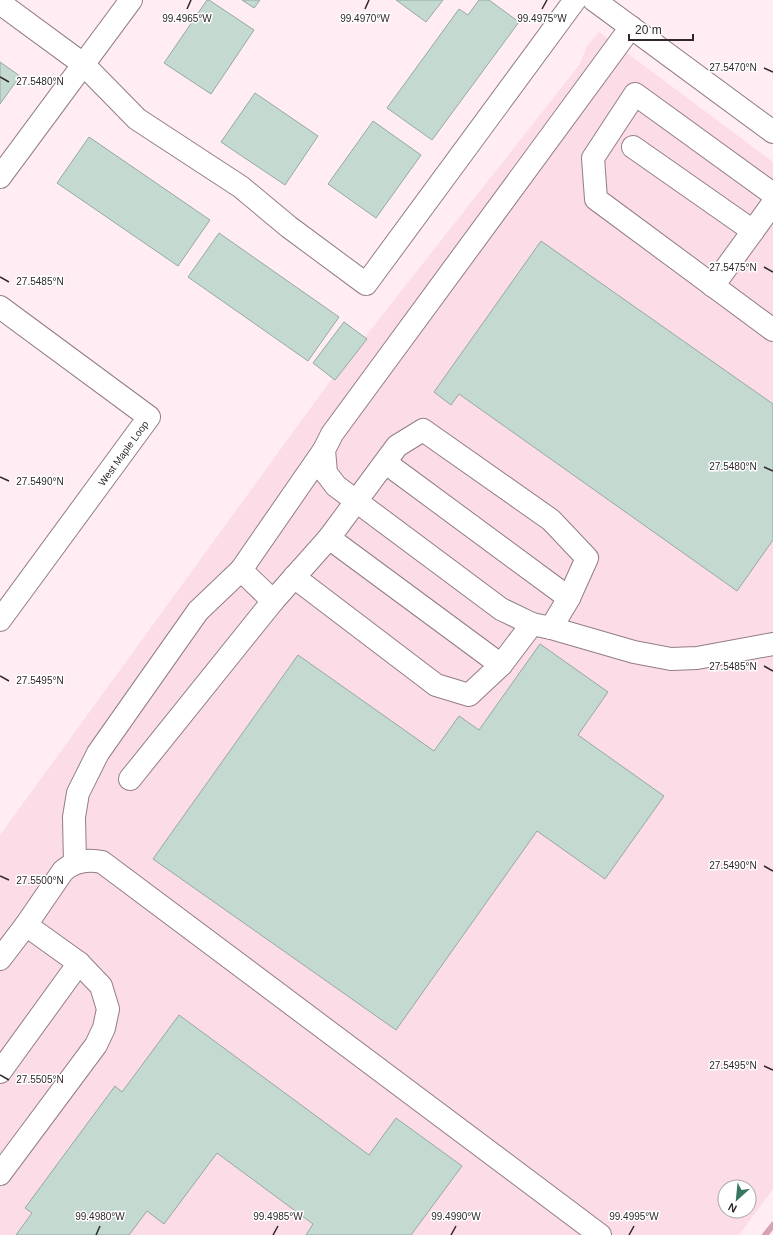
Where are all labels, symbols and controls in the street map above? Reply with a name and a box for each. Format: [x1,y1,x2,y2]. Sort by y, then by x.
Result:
text: 99.4965°W [162,13,212,24]
text: 99.4970°W [340,13,390,24]
text: 99.4975°W [517,13,567,24]
scale bar [629,16,693,42]
text: 20 m [635,23,662,37]
text: 27.5470°N [709,62,757,73]
text: 27.5480°N [16,76,64,87]
text: 27.5475°N [709,262,757,273]
text: 27.5485°N [16,276,64,287]
street label: West Maple Loop [96,418,151,488]
text: 27.5480°N [709,461,757,472]
text: 27.5490°N [16,476,64,487]
text: 27.5485°N [709,661,757,672]
text: 27.5495°N [16,675,64,686]
text: 27.5490°N [709,860,757,871]
text: 27.5500°N [16,875,64,886]
text: 27.5495°N [709,1060,757,1071]
text: 27.5505°N [16,1074,64,1085]
north arrow [717,1179,757,1219]
text: N [726,1201,739,1215]
text: 99.4980°W [75,1211,125,1222]
text: 99.4985°W [253,1211,303,1222]
text: 99.4990°W [431,1211,481,1222]
text: 99.4995°W [609,1211,659,1222]

